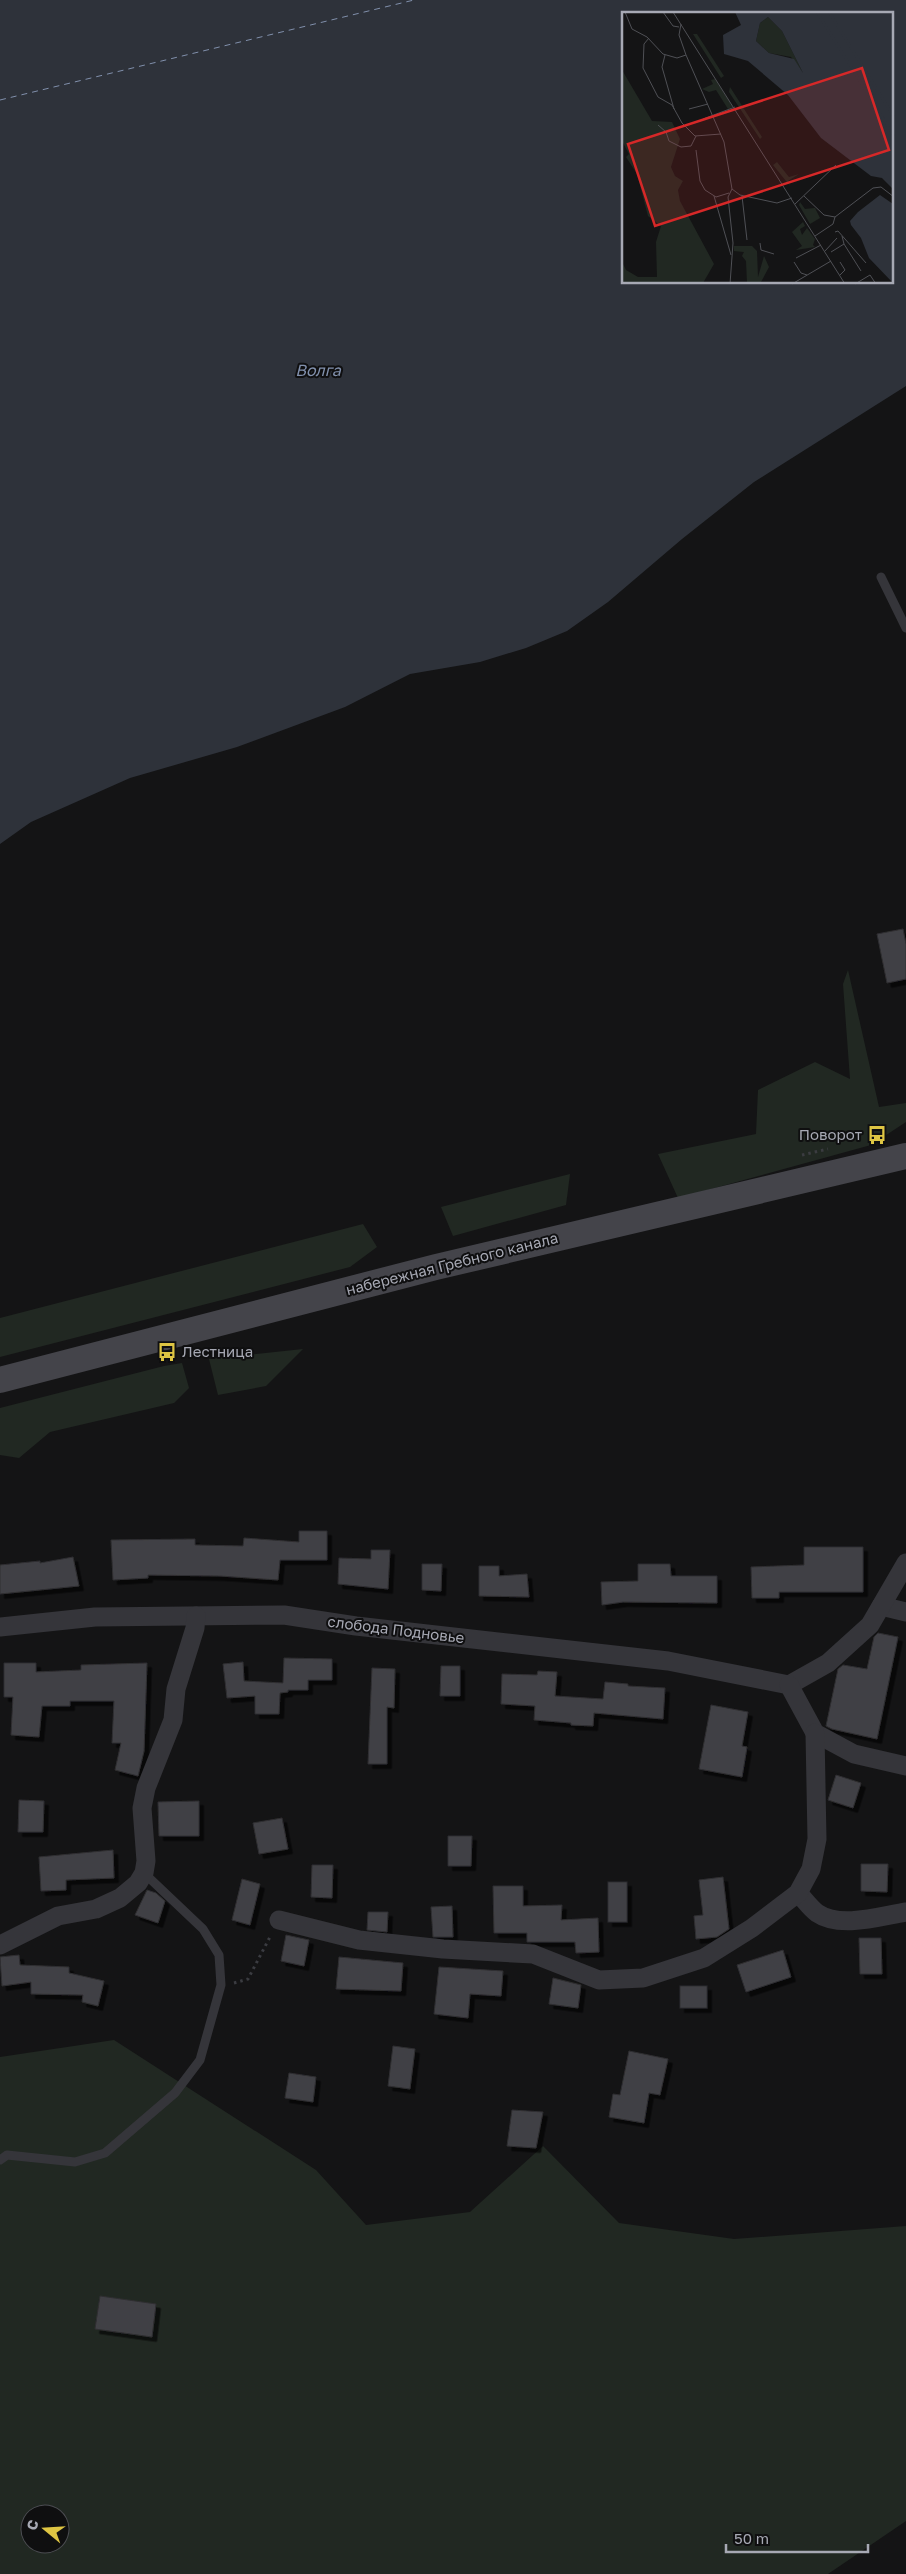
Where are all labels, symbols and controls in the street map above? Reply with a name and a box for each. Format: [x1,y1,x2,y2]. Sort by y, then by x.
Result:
inset map [622,12,894,284]
water label: Волга [295,360,342,380]
bus stop icon: Поворот [866,1124,888,1146]
place label: Поворот [799,1125,863,1143]
street label: набережная Гребного канала [344,1228,560,1298]
bus stop icon: Лестница [156,1341,178,1363]
place label: Лестница [182,1342,253,1360]
street label: слобода Подновье [327,1612,466,1646]
north arrow [20,2504,70,2554]
text: С [23,2517,42,2532]
scale bar [726,2522,868,2554]
text: 50 m [734,2529,769,2547]

